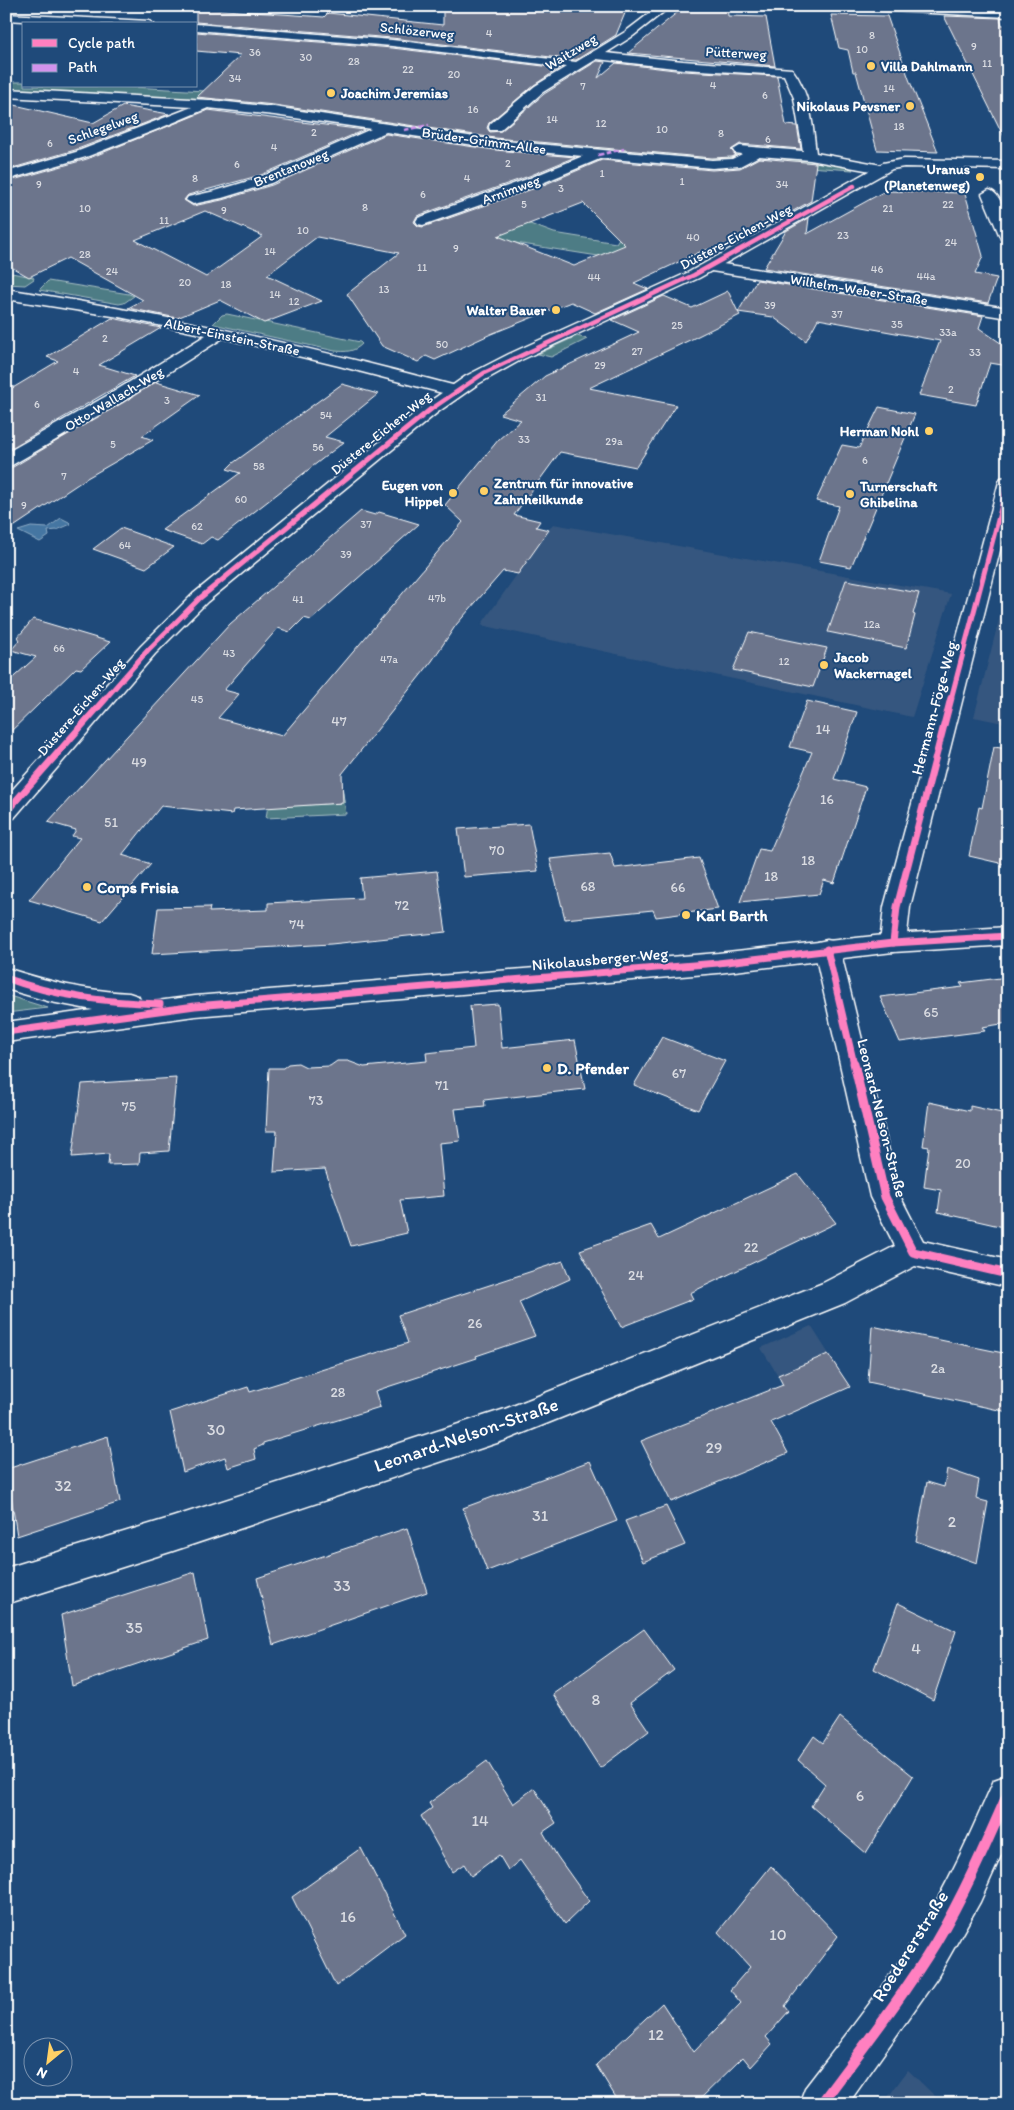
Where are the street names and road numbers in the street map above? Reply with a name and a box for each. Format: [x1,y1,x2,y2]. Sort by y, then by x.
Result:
street label: Schlözerweg [379,19,456,43]
street label: Waitzweg [542,30,601,74]
street label: Pütterweg [705,43,768,63]
street label: Schlegelweg [66,107,141,149]
street label: Brüder-Grimm-Allee [421,124,548,158]
street label: Brentanoweg [251,145,332,191]
street label: Arnimweg [480,171,543,208]
street label: Düstere-Eichen-Weg [677,200,795,274]
street label: Wilhelm-Weber-Straße [789,271,929,309]
street label: Albert-Einstein-Straße [163,314,301,360]
street label: Otto-Wallach-Weg [62,362,167,435]
street label: Düstere-Eichen-Weg [327,387,435,479]
street label: Hermann-Föge-Weg [907,638,961,777]
street label: Düstere-Eichen-Weg [34,654,129,759]
street label: Nikolausberger Weg [531,943,670,974]
street label: Leonard-Nelson-Straße [853,1037,911,1199]
street label: Leonard-Nelson-Straße [371,1393,561,1477]
street label: Roedererstraße [867,1886,953,2006]

